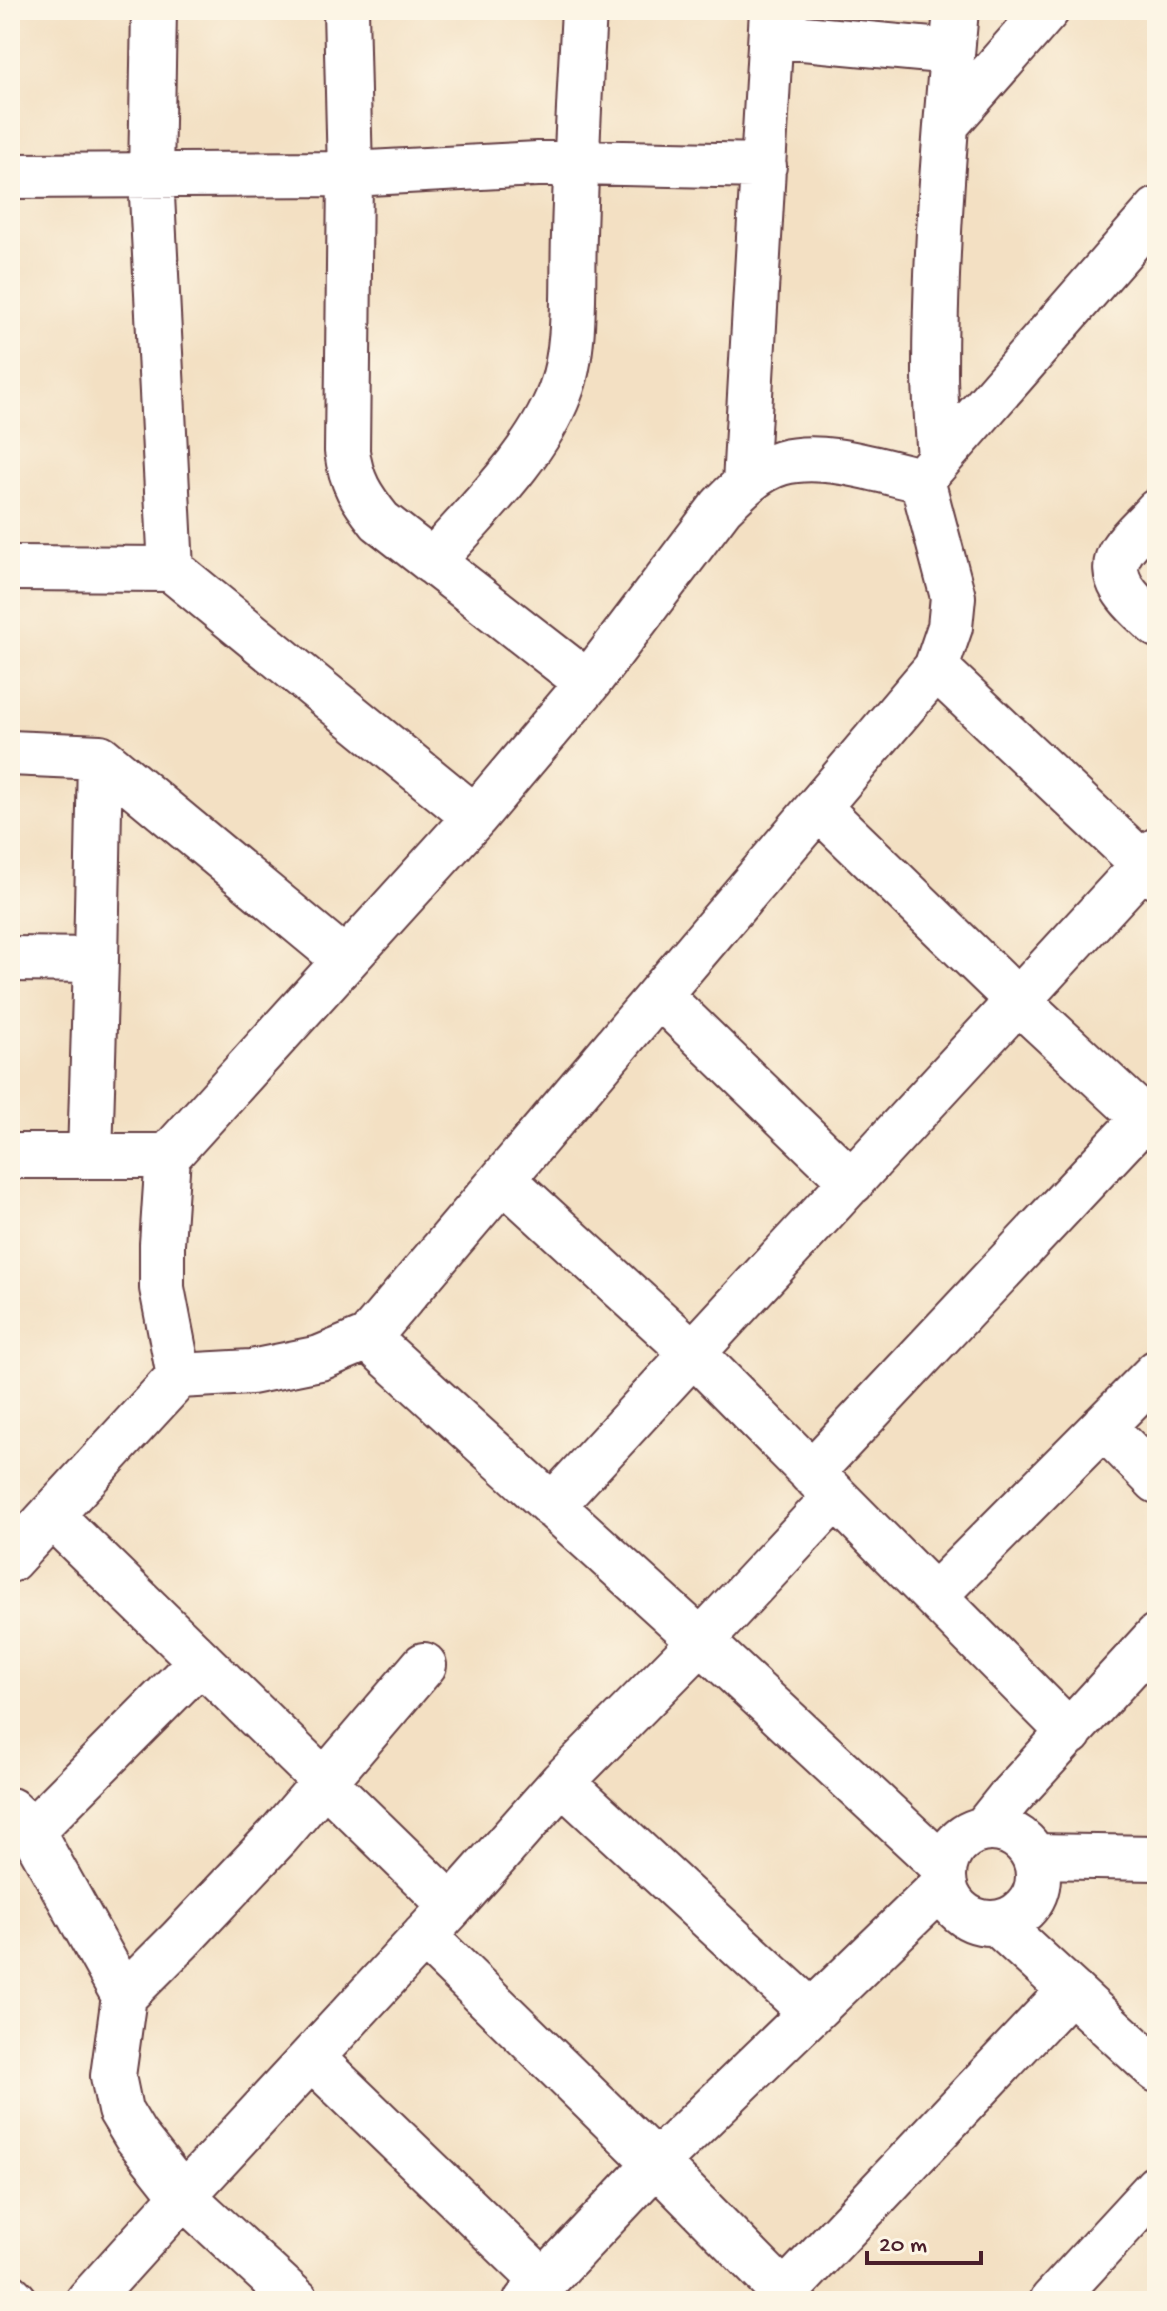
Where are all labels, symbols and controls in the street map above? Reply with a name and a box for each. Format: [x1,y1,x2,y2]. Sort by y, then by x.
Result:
scale bar [867,2215,981,2265]
text: 20 m [879,2232,927,2261]

